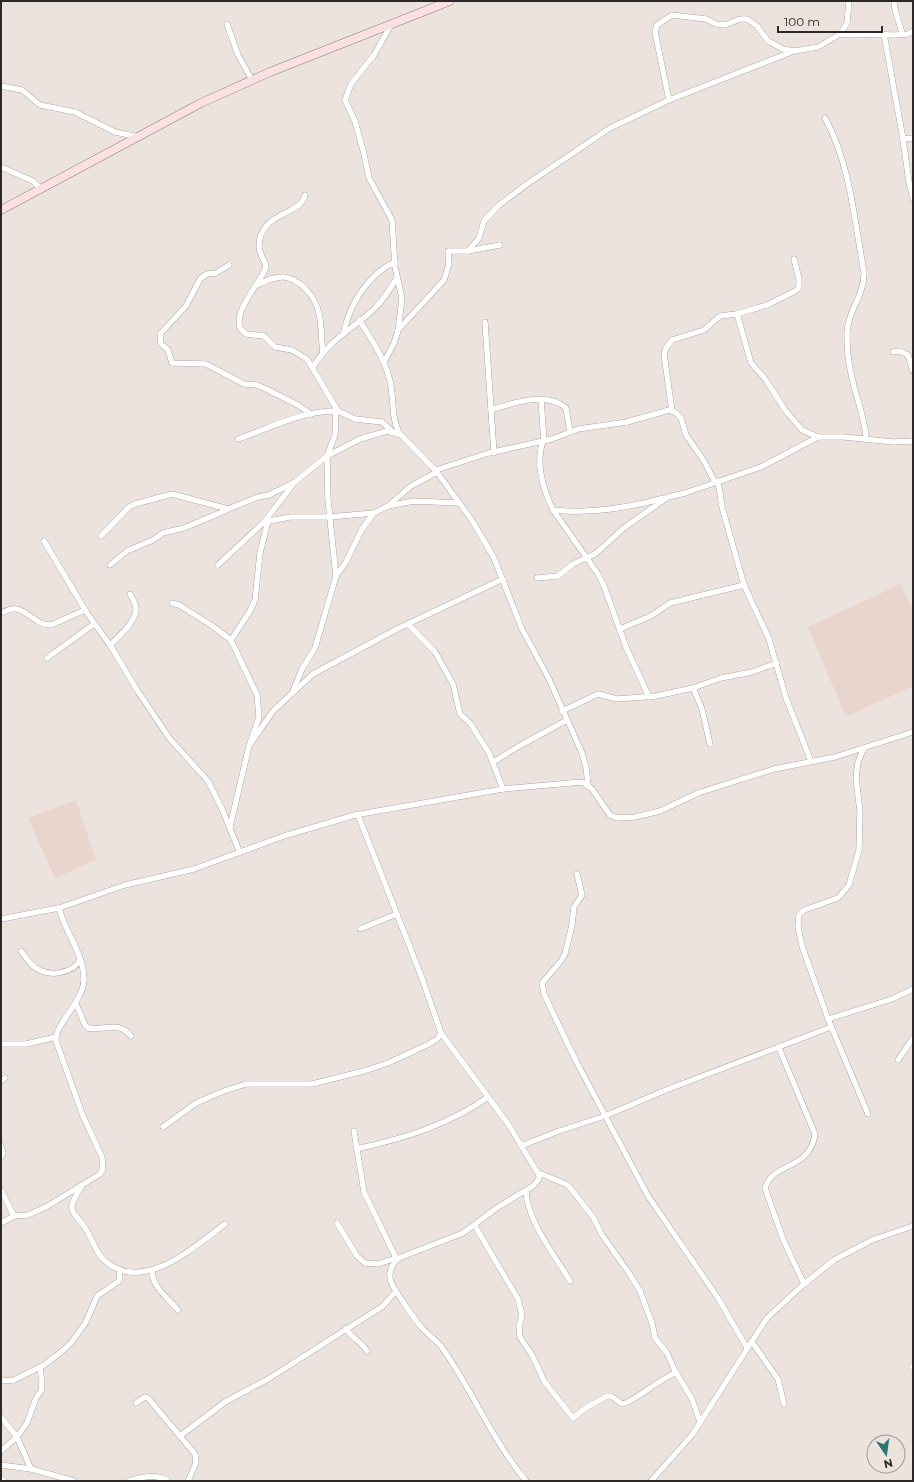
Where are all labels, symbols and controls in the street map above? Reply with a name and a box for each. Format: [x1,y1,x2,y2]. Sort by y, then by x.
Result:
scale bar [778,8,882,34]
text: 100 m [784,14,820,29]
north arrow [866,1434,906,1474]
text: N [882,1456,894,1472]

